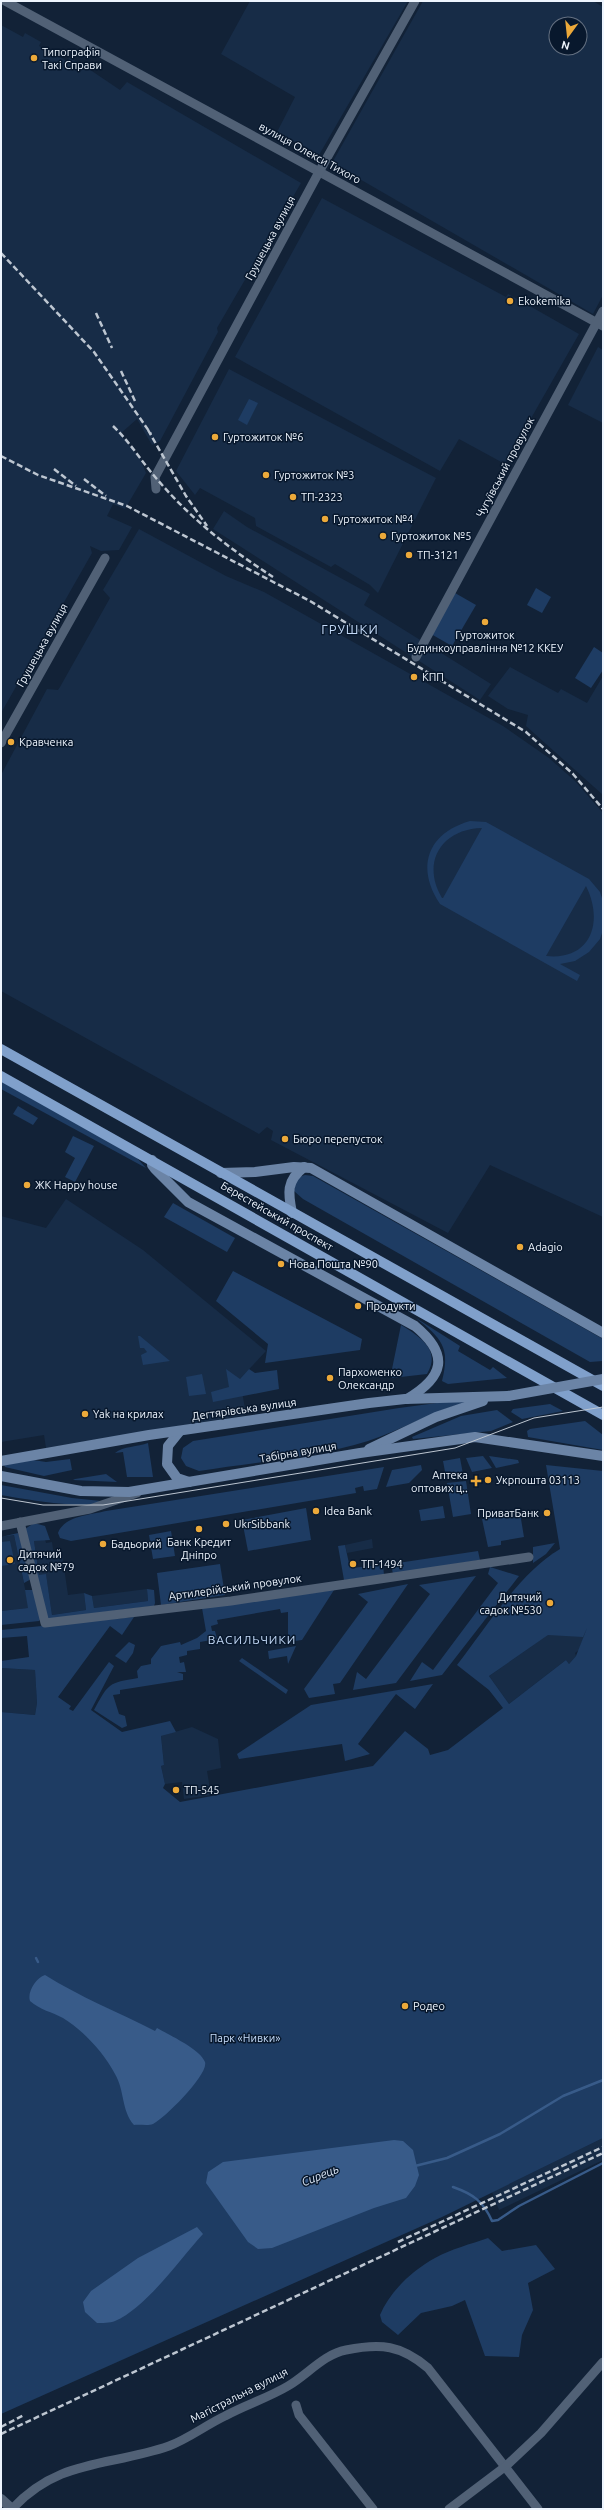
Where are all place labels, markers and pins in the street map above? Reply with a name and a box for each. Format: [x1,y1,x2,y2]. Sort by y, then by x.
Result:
place label: Типографія Такі Справи [42,46,102,71]
marker: Типографія Такі Справи [29,53,39,63]
place label: Ekokemika [518,295,571,307]
marker: Ekokemika [505,296,515,306]
place label: Гуртожиток №6 [223,431,303,443]
marker: Гуртожиток №6 [210,432,220,442]
place label: Гуртожиток №3 [274,469,354,481]
marker: Гуртожиток №3 [261,470,271,480]
place label: ТП-2323 [301,491,343,503]
marker: ТП-2323 [288,492,298,502]
place label: Гуртожиток №4 [333,513,413,525]
marker: Гуртожиток №4 [320,514,330,524]
place label: Гуртожиток №5 [391,530,471,542]
marker: Гуртожиток №5 [378,531,388,541]
place label: ТП-3121 [417,549,459,561]
marker: ТП-3121 [404,550,414,560]
marker: Гуртожиток Будинкоуправління №12 ККЕУ [480,617,490,627]
place label: Гуртожиток Будинкоуправління №12 ККЕУ [407,629,564,654]
place label: КПП [422,671,444,683]
marker: КПП [409,672,419,682]
place label: Кравченка [19,736,73,748]
marker: Кравченка [6,737,16,747]
place label: Бюро перепусток [293,1133,383,1145]
marker: Бюро перепусток [280,1134,290,1144]
place label: ЖК Happy house [35,1179,118,1191]
marker: ЖК Happy house [22,1180,32,1190]
place label: Adagio [528,1241,563,1253]
marker: Adagio [515,1242,525,1252]
place label: Нова Пошта №90 [289,1258,378,1270]
marker: Нова Пошта №90 [276,1259,286,1269]
place label: Продукти [366,1300,416,1312]
marker: Продукти [353,1301,363,1311]
place label: Пархоменко Олександр [338,1366,402,1391]
marker: Пархоменко Олександр [325,1373,335,1383]
place label: Yak на крилах [93,1408,164,1420]
marker: Yak на крилах [80,1409,90,1419]
place label: Аптека оптових ц‥ [411,1469,468,1494]
place label: Укрпошта 03113 [496,1474,580,1486]
marker: Укрпошта 03113 [483,1475,493,1485]
marker: Аптека оптових ц‥ [471,1476,481,1486]
place label: Idea Bank [324,1505,372,1517]
marker: Idea Bank [311,1506,321,1516]
place label: ПриватБанк [477,1507,539,1519]
marker: ПриватБанк [542,1508,552,1518]
place label: UkrSibbank [234,1518,290,1530]
marker: UkrSibbank [221,1519,231,1529]
marker: Банк Кредит Дніпро [194,1524,204,1534]
place label: Банк Кредит Дніпро [167,1536,231,1561]
place label: Бадьорий [111,1538,161,1550]
marker: Бадьорий [98,1539,108,1549]
place label: Дитячий садок №79 [18,1548,74,1573]
marker: Дитячий садок №79 [5,1555,15,1565]
place label: ТП-1494 [361,1558,403,1570]
marker: ТП-1494 [348,1559,358,1569]
place label: Дитячий садок №530 [479,1591,542,1616]
marker: Дитячий садок №530 [545,1598,555,1608]
place label: ТП-545 [184,1784,220,1796]
marker: ТП-545 [171,1785,181,1795]
place label: Родео [413,2000,445,2012]
marker: Родео [400,2001,410,2011]

